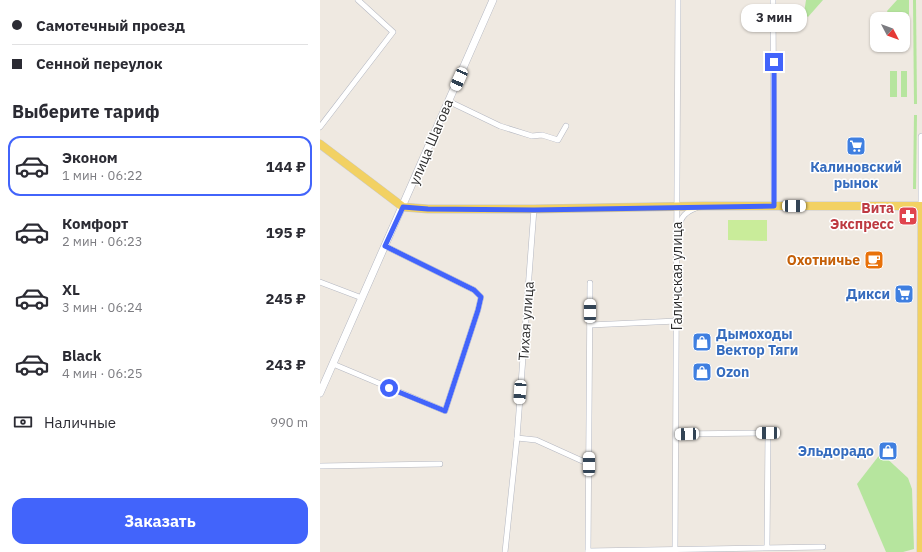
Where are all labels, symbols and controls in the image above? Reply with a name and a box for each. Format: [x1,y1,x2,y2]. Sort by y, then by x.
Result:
callout: 3 мин [741,4,807,32]
text: 3 мин [756,9,792,26]
north arrow [870,12,910,52]
map controls [870,12,910,52]
text: Самотечный проезд [36,16,185,35]
route end [765,53,783,71]
text: Сенной переулок [36,54,163,73]
car [449,66,469,92]
street label: улица Шагова [405,96,457,188]
text: Выберите тариф [12,100,159,123]
supermarket icon: Калиновский рынок [845,135,867,157]
icon: car [14,148,50,184]
text: Эконом [62,148,118,167]
text: 144 ₽ [266,157,306,176]
place label: Калиновский рынок [810,158,902,192]
text: 1 мин · 06:22 [62,167,143,184]
place label: Вита Экспресс [830,199,894,233]
car [782,200,806,212]
pharmacy icon: Вита Экспресс [897,205,919,227]
icon: car [14,214,50,250]
text: Комфорт [62,214,128,233]
street label: Галичская улица [668,221,686,330]
text: 195 ₽ [266,223,306,242]
text: 2 мин · 06:23 [62,233,143,250]
cafe icon: Охотничье [863,249,885,271]
place label: Охотничье [787,251,860,269]
icon: car [14,280,50,316]
text: XL [62,280,80,299]
street label: Тихая улица [514,280,538,361]
supermarket icon: Дикси [893,283,915,305]
place label: Дикси [846,285,890,303]
text: 245 ₽ [266,289,306,308]
text: 3 мин · 06:24 [62,299,143,316]
car [584,299,596,323]
place label: Дымоходы Вектор Тяги [716,325,798,359]
shop icon: Дымоходы Вектор Тяги [691,331,713,353]
icon: car [14,346,50,382]
text: Black [62,346,102,365]
text: 243 ₽ [266,355,306,374]
shop icon: Ozon [691,361,713,383]
place label: Ozon [716,363,749,381]
text: 4 мин · 06:25 [62,365,143,382]
route start [380,379,398,397]
car [513,380,527,404]
icon: cash [12,411,34,433]
text: Наличные [44,413,116,432]
text: 990 m [270,414,308,431]
car [756,427,780,439]
car [675,428,699,440]
shop icon: Эльдорадо [877,440,899,462]
place label: Эльдорадо [798,442,874,460]
car [583,452,595,476]
button: Заказать [12,498,308,544]

